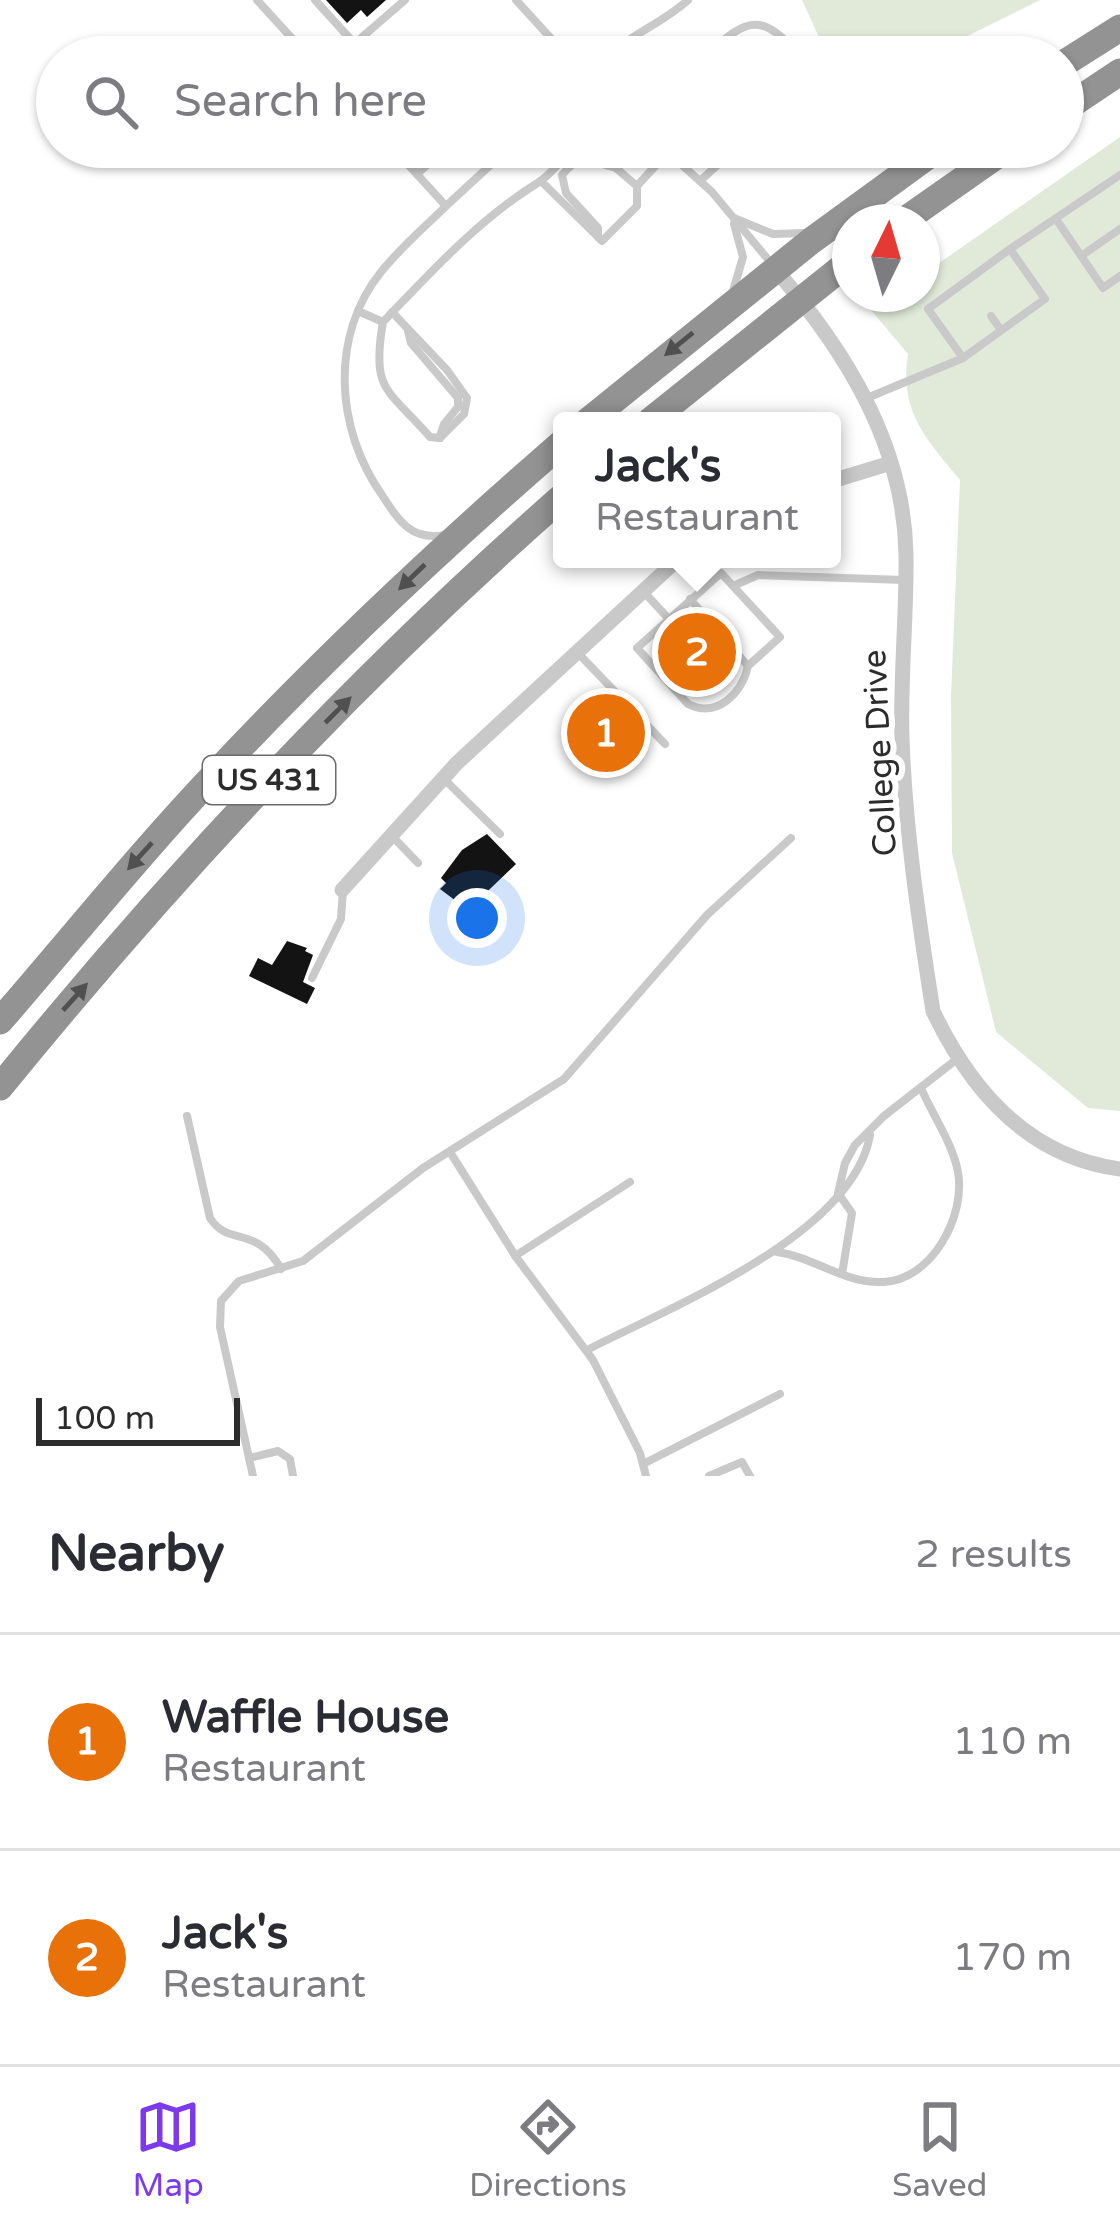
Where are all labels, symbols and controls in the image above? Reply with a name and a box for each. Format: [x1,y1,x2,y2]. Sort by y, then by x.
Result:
search box [36,36,1084,168]
icon: search [78,69,144,135]
text: Search here [174,75,427,129]
north arrow [832,204,940,312]
one-way arrow [664,331,695,356]
popup [553,412,841,568]
text: Jack's [595,440,721,494]
text: Restaurant [595,494,799,541]
one-way arrow [398,563,426,591]
pin: 2 [658,607,736,697]
street label: College Drive [855,649,905,857]
pin: 1 [567,688,645,778]
one-way arrow [324,696,352,725]
road number: US 431 [203,756,335,804]
one-way arrow [127,842,154,871]
your location [447,888,507,948]
one-way arrow [61,982,88,1012]
scale bar [36,1392,240,1445]
text: 100 m [54,1399,155,1438]
text: Nearby [48,1523,225,1585]
text: 2 results [915,1531,1072,1578]
text: Waffle House [162,1691,449,1745]
text: 1 [75,1718,99,1765]
text: 110 m [953,1718,1072,1765]
text: Restaurant [162,1745,366,1792]
text: Jack's [162,1907,288,1961]
text: 2 [75,1934,99,1981]
text: 170 m [953,1934,1072,1981]
text: Restaurant [162,1961,366,2008]
tab: Map [133,2094,204,2205]
tab: Directions [469,2094,627,2205]
tab: Saved [892,2094,987,2205]

